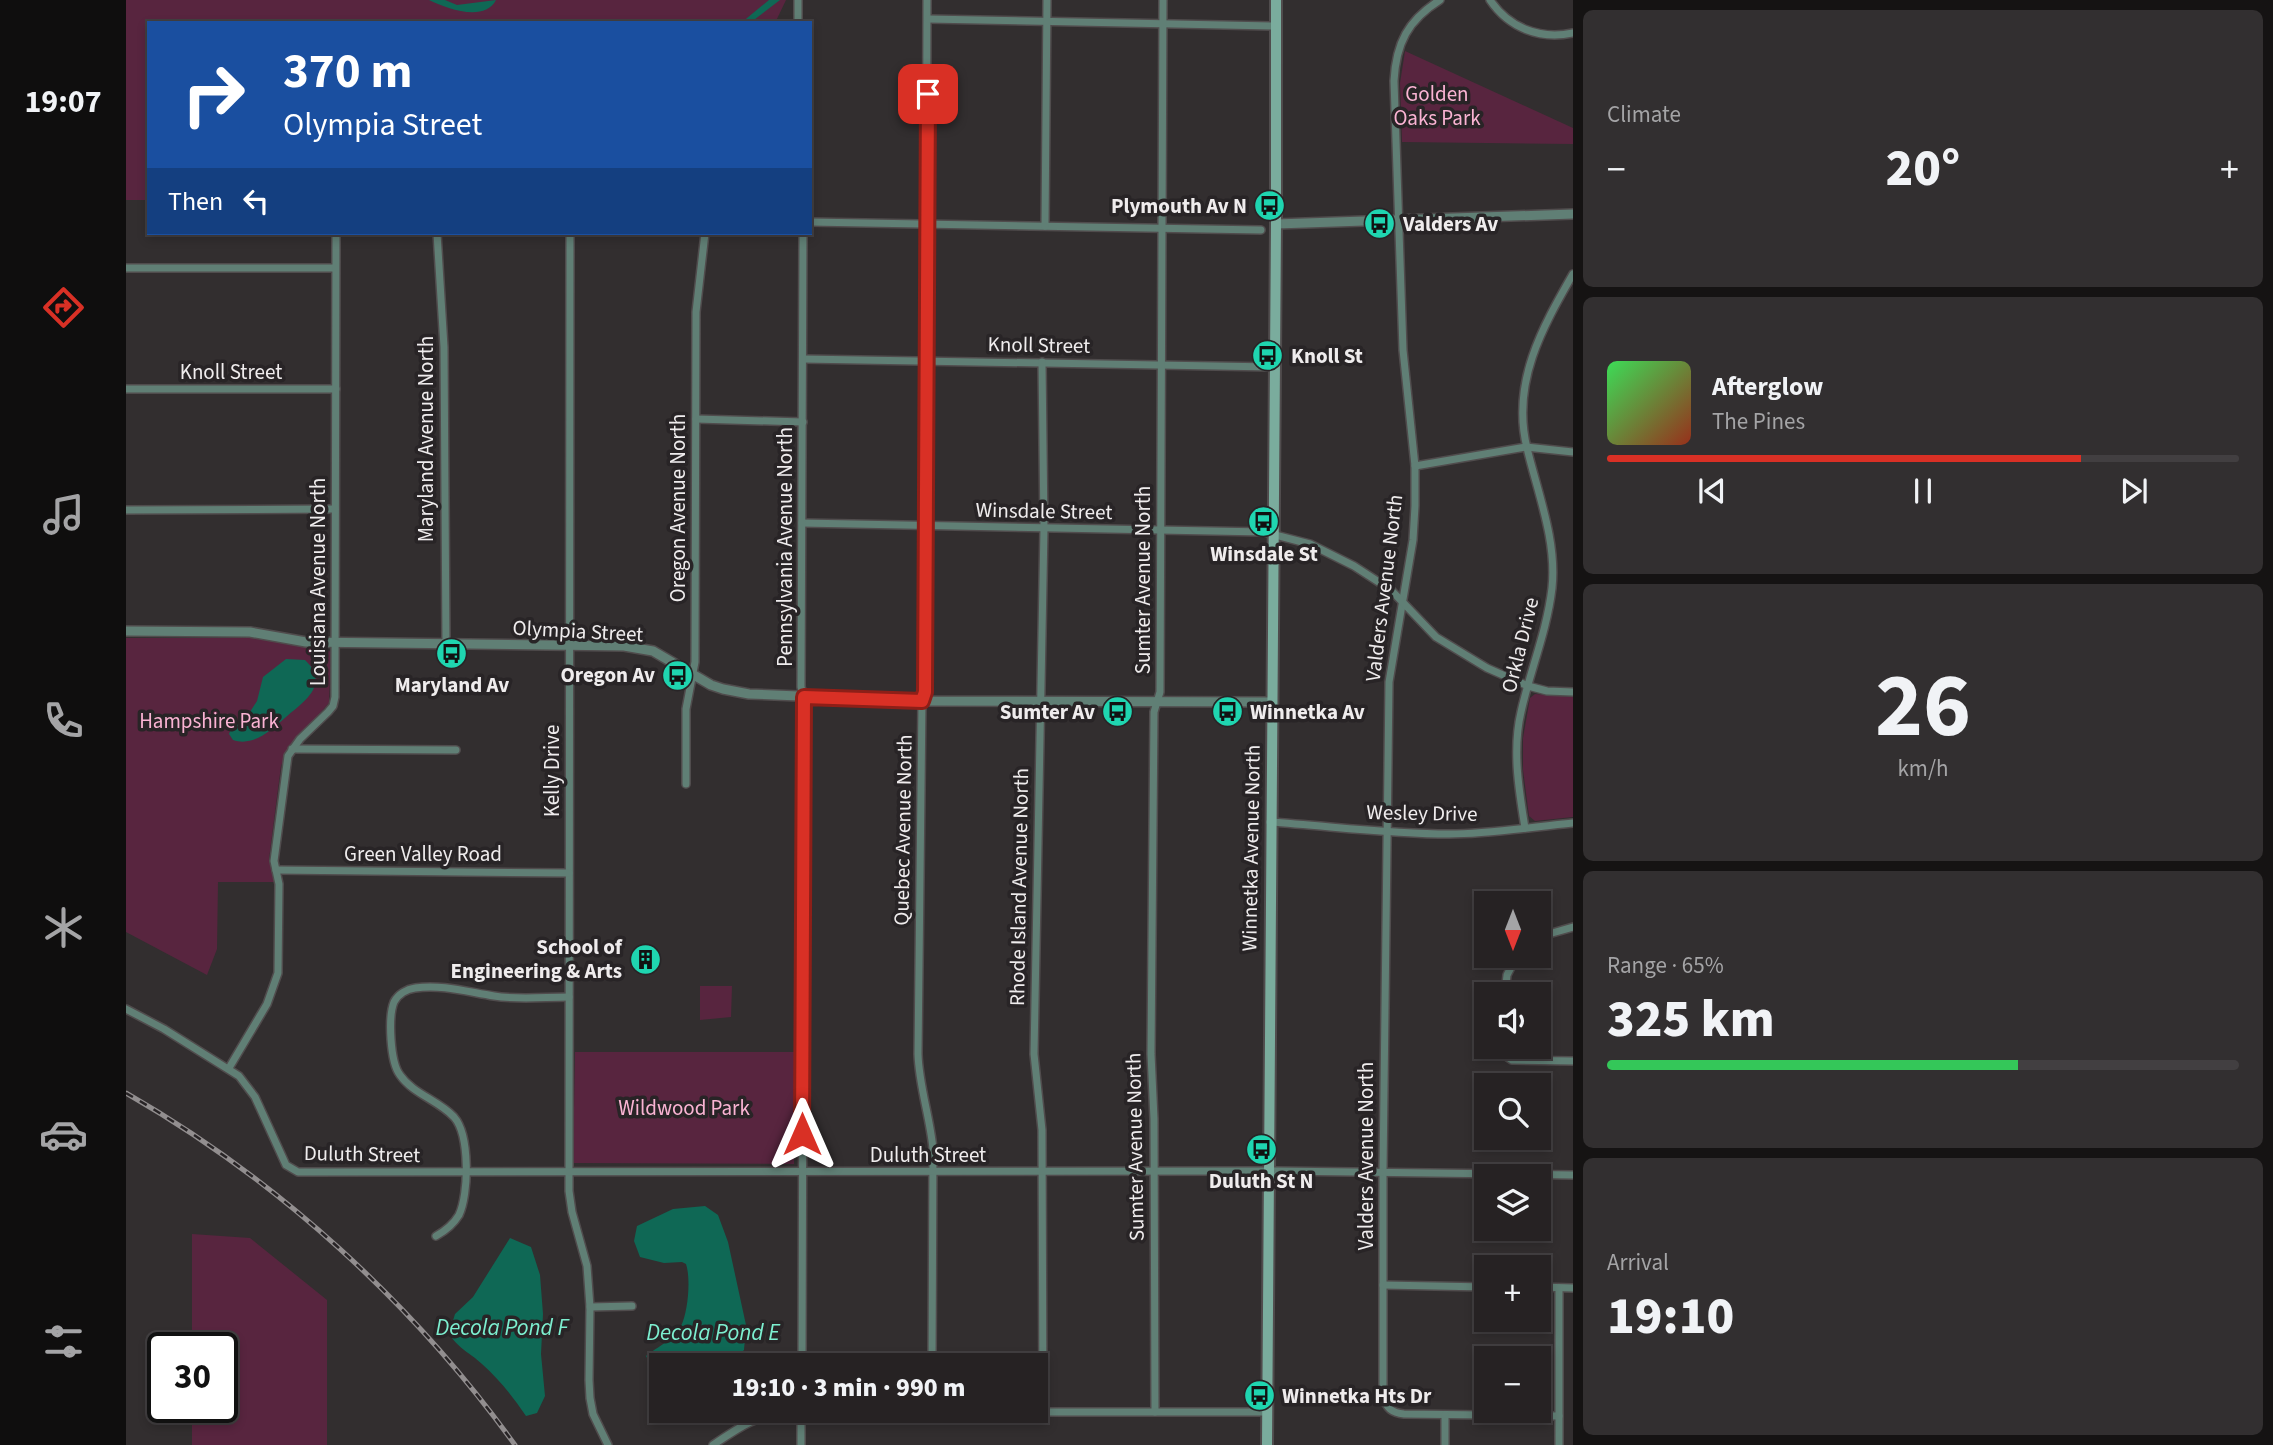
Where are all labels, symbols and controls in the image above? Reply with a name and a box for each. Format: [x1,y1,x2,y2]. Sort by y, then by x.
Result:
text: 370 m [283,37,412,107]
icon: right [168,49,259,140]
pin [898,64,958,124]
icon: arrive [909,75,947,113]
text: 19:07 [24,79,102,125]
park label: Golden Oaks Park [1393,79,1481,133]
text: Climate [1607,98,1681,131]
text: Olympia Street [283,102,482,148]
text: 20° [1886,132,1960,206]
text: − [1607,143,1626,197]
text: + [2220,143,2239,197]
icon: left [237,182,275,220]
text: Then [168,183,223,220]
bus stop icon: Plymouth Av N [1253,189,1287,223]
place label: Plymouth Av N [1111,191,1247,221]
bus stop icon: Valders Av [1363,207,1397,241]
place label: Valders Av [1402,209,1498,239]
icon: directions [39,283,88,332]
street label: Knoll Street [987,329,1091,361]
street label: Maryland Avenue North [411,336,441,542]
bus stop icon: Knoll St [1251,339,1285,373]
place label: Knoll St [1291,341,1363,371]
street label: Knoll Street [180,357,282,387]
text: Afterglow [1712,368,1823,405]
text: The Pines [1712,405,1805,438]
street label: Oregon Avenue North [663,414,693,602]
street label: Pennsylvania Avenue North [770,427,800,667]
icon: previous [1693,472,1731,510]
icon: pause [1904,472,1942,510]
icon: next [2115,472,2153,510]
street label: Louisiana Avenue North [303,478,333,686]
street label: Sumter Avenue North [1128,486,1158,674]
icon: music [39,490,88,539]
street label: Valders Avenue North [1358,493,1410,683]
street label: Winsdale Street [975,495,1113,527]
bus stop icon: Winsdale St [1247,505,1281,539]
place label: Winsdale St [1210,539,1318,569]
street label: Orkla Drive [1494,594,1546,696]
street label: Olympia Street [512,613,644,649]
bus stop icon: Maryland Av [435,636,469,670]
text: 26 [1875,642,1971,771]
bus stop icon: Oregon Av [661,658,695,692]
place label: Oregon Av [560,660,655,690]
place label: Maryland Av [395,670,509,700]
bus stop icon: Sumter Av [1101,695,1135,729]
bus stop icon: Winnetka Av [1210,695,1244,729]
icon: phone [39,696,88,745]
place label: Sumter Av [1000,697,1095,727]
place label: Winnetka Av [1250,697,1365,727]
park label: Hampshire Park [139,706,279,736]
street label: Kelly Drive [537,725,567,817]
street label: Quebec Avenue North [886,734,920,926]
street label: Winnetka Avenue North [1234,744,1268,952]
text: km/h [1897,752,1949,785]
street label: Rhode Island Avenue North [1002,768,1036,1006]
street label: Wesley Drive [1366,797,1478,829]
street label: Green Valley Road [344,839,502,869]
north arrow [1474,891,1550,968]
map controls [1474,891,1551,1423]
icon: climate [39,903,88,952]
place label: School of Engineering & Arts [450,932,623,986]
building icon: School of Engineering & Arts [628,942,662,976]
text: Range · 65% [1607,949,1724,982]
button: sound [1474,982,1551,1059]
text: 325 km [1607,983,1775,1057]
street label: Sumter Avenue North [1118,1053,1152,1241]
street label: Valders Avenue North [1351,1062,1381,1250]
button: search [1474,1073,1551,1150]
park label: Wildwood Park [618,1093,750,1123]
position arrow [765,1097,839,1171]
icon: car [39,1110,88,1159]
bus stop icon: Duluth St N [1244,1132,1278,1166]
street label: Duluth Street [304,1138,420,1170]
street label: Duluth Street [870,1140,986,1170]
button: layers [1474,1164,1551,1241]
place label: Duluth St N [1209,1166,1313,1196]
text: Arrival [1607,1246,1669,1279]
button: + [1474,1255,1551,1332]
text: 19:10 [1607,1280,1734,1354]
water label: Decola Pond F [436,1311,571,1344]
water label: Decola Pond E [646,1316,781,1349]
icon: filters [39,1317,88,1366]
speed limit sign: 30 [147,1332,238,1423]
button: − [1474,1346,1551,1423]
text: 19:10 · 3 min · 990 m [732,1369,965,1406]
bus stop icon: Winnetka Hts Dr [1242,1379,1276,1413]
place label: Winnetka Hts Dr [1282,1381,1432,1411]

